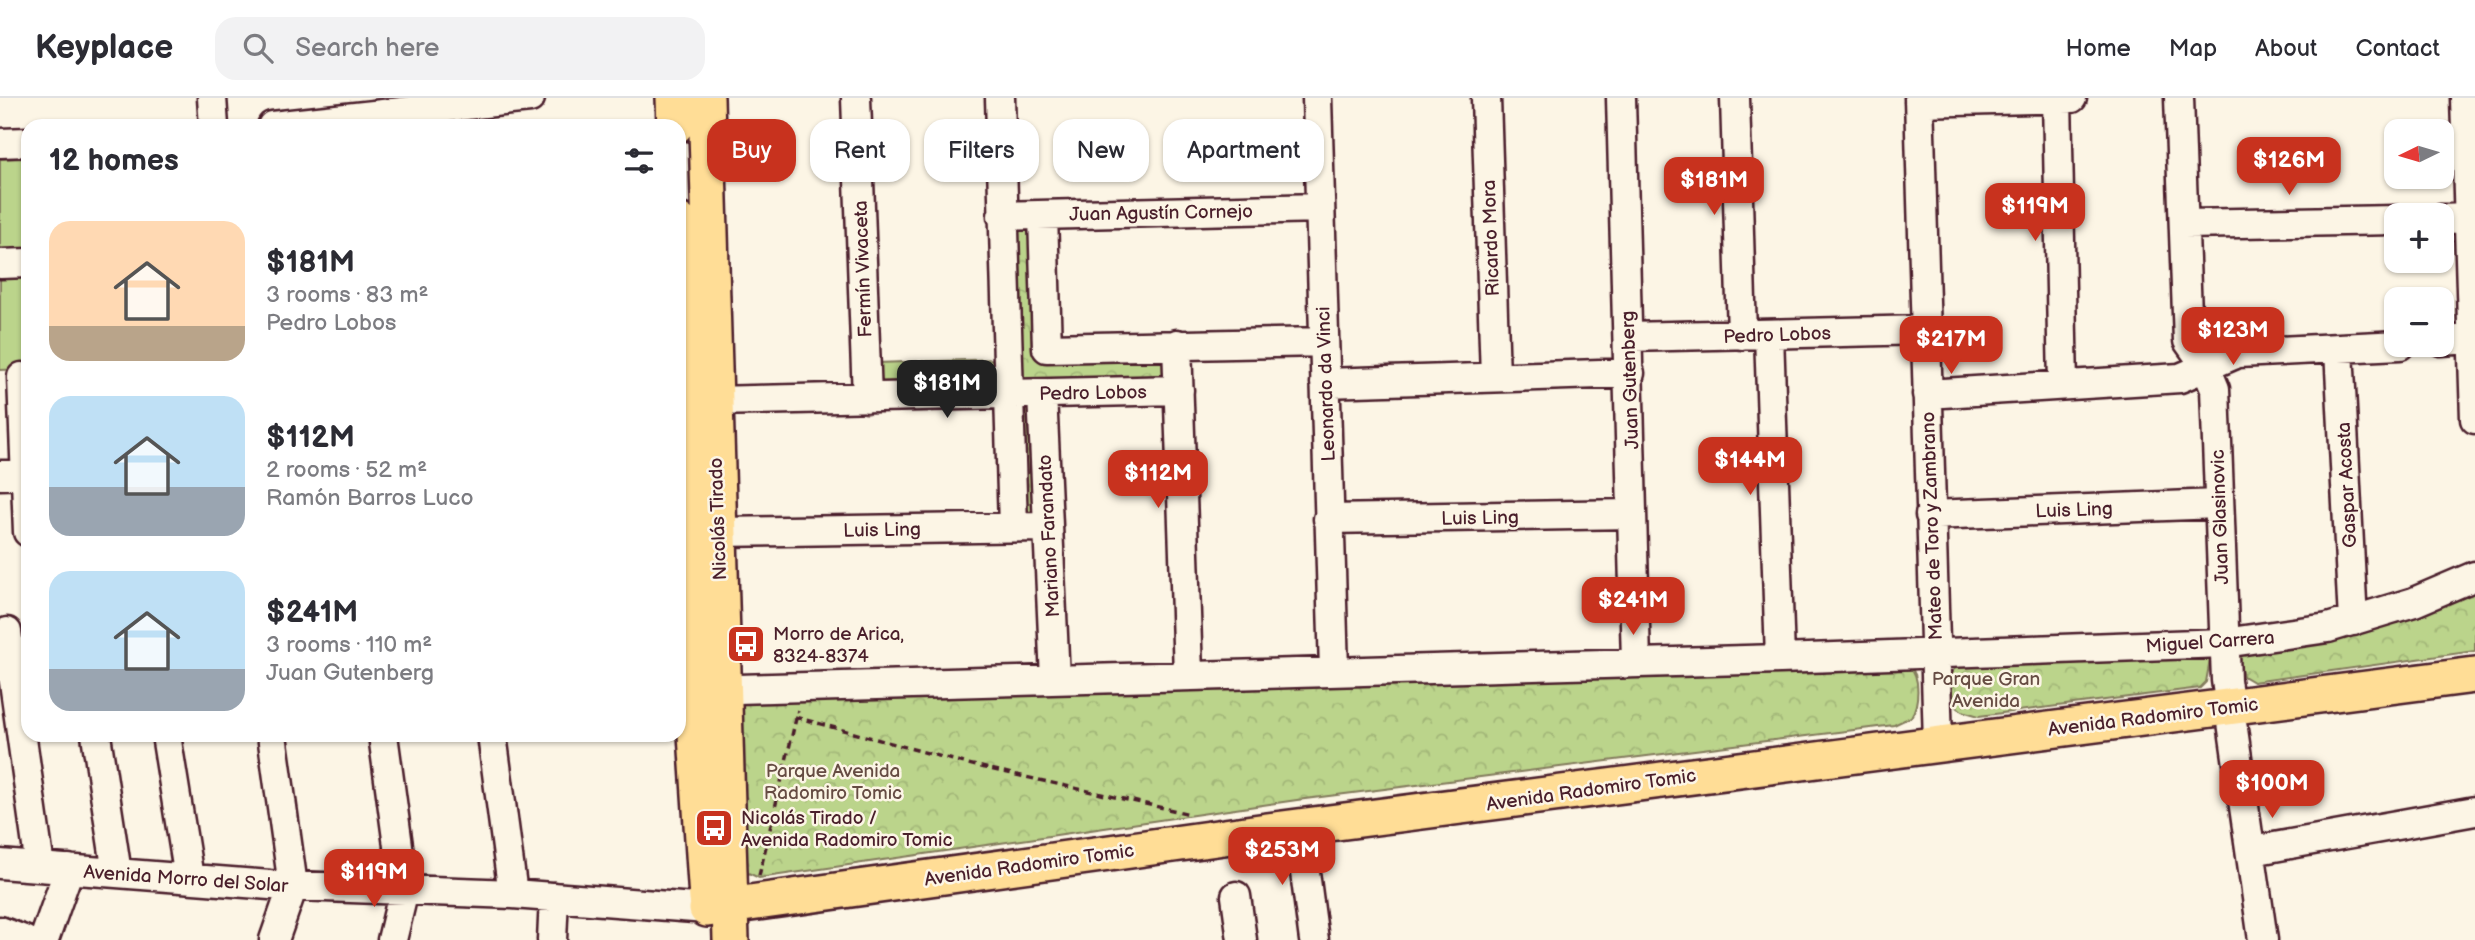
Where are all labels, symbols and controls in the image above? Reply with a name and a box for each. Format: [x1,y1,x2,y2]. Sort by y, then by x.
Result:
search box [215,17,705,80]
text: Keyplace [35,28,173,68]
icon: search [239,29,277,67]
text: Search here [295,33,439,64]
text: Home [2066,34,2131,63]
text: Map [2169,34,2217,63]
text: About [2255,34,2317,63]
text: Contact [2355,34,2440,63]
chip: Buy [707,119,796,182]
chip: Rent [810,119,910,182]
chip: Filters [924,119,1039,182]
chip: New [1053,119,1149,182]
chip: Apartment [1163,119,1324,182]
north arrow [2384,119,2454,189]
map controls [2384,119,2454,357]
pin: $126M [2240,138,2338,197]
icon: filters [620,142,658,180]
text: 12 homes [49,143,179,179]
text: $126M [2253,146,2325,174]
pin: $181M [1665,158,1763,217]
text: $181M [1680,166,1748,194]
street label: Ricardo Mora [1478,179,1505,297]
pin: $119M [1986,184,2084,243]
text: $119M [2001,192,2069,220]
street label: Fermín Vivaceta [850,200,877,338]
street label: Juan Agustín Cornejo [1069,200,1253,227]
button: + [2384,203,2454,273]
text: $181M [266,245,355,281]
icon: home [105,249,189,333]
text: 3 rooms · 83 m² [266,281,428,309]
button: − [2384,287,2454,357]
street label: Leonardo da Vinci [1312,306,1341,462]
pin: $123M [2184,308,2282,367]
text: Pedro Lobos [266,309,396,337]
street label: Juan Gutenberg [1617,310,1644,450]
pin: $217M [1902,316,2000,376]
text: $123M [2197,316,2269,344]
street label: Pedro Lobos [1723,322,1831,349]
text: $217M [1916,325,1986,353]
pin: $181M [898,360,996,420]
text: $181M [913,369,981,397]
street label: Pedro Lobos [1039,381,1147,406]
street label: Mateo de Toro y Zambrano [1917,411,1948,641]
text: $112M [266,420,355,456]
street label: Gaspar Acosta [2333,422,2362,548]
icon: home [105,424,189,508]
pin: $144M [1701,438,1799,497]
text: $144M [1714,446,1786,474]
street label: Juan Glasinovic [2207,449,2234,585]
pin: $112M [1109,450,1207,510]
street label: Mariano Farandato [1034,454,1065,618]
text: 2 rooms · 52 m² [266,456,427,484]
street label: Nicolás Tirado [705,457,732,581]
text: $112M [1124,459,1192,487]
text: Ramón Barros Luco [266,484,474,512]
street label: Luis Ling [2035,498,2113,523]
street label: Luis Ling [1441,506,1519,531]
street label: Luis Ling [843,518,921,543]
pin: $241M [1584,578,1682,637]
text: $241M [1598,586,1668,614]
text: $241M [266,595,358,631]
icon: home [105,599,189,683]
bus stop icon: Morro de Arica, 8324-8374 [725,623,767,665]
place label: Morro de Arica, 8324-8374 [773,623,904,668]
street label: Miguel Carrera [2145,627,2275,658]
text: 3 rooms · 110 m² [266,631,432,659]
text: Juan Gutenberg [266,659,434,687]
park label: Parque Gran Avenida [1932,668,2040,713]
street label: Avenida Radomiro Tomic [2047,693,2260,742]
park label: Parque Avenida Radomiro Tomic [764,760,902,805]
pin: $100M [2223,760,2321,820]
street label: Avenida Radomiro Tomic [1485,764,1698,817]
text: $100M [2235,769,2309,797]
bus stop icon: Nicolás Tirado / Avenida Radomiro Tomic [693,807,735,849]
place label: Nicolás Tirado / Avenida Radomiro Tomic [741,807,953,852]
pin: $253M [1233,828,1331,887]
text: $253M [1244,836,1320,864]
street label: Avenida Radomiro Tomic [923,839,1136,892]
pin: $119M [325,850,423,909]
text: $119M [340,858,408,886]
street label: Avenida Morro del Solar [83,861,290,898]

